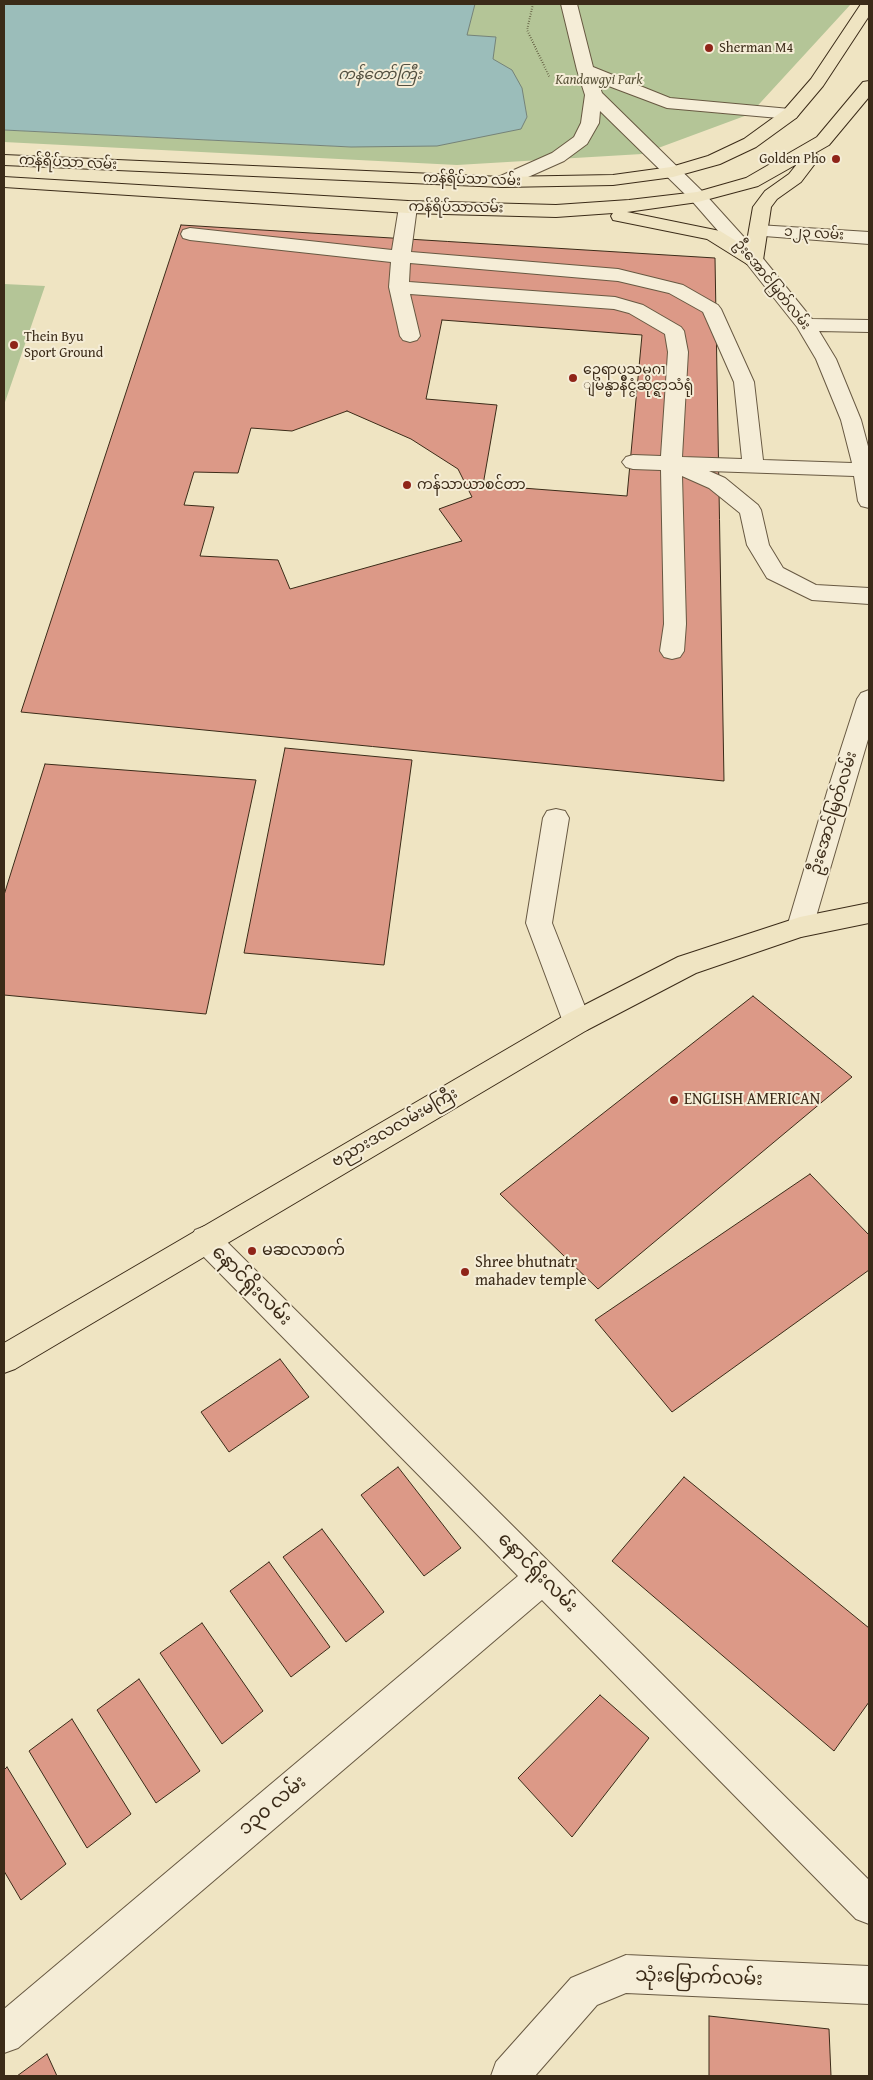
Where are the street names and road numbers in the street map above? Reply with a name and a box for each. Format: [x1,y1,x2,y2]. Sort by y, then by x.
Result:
street label: ကန်ရိပ်သာ လမ်း [19,152,117,174]
street label: ကန်ရိပ်သာ လမ်း [423,170,521,190]
street label: ကန်ရိပ်သာလမ်း [408,199,504,217]
street label: ၁၂၃ လမ်း [783,224,845,244]
street label: ဦးအောင်မြတ်လမ်း [730,236,814,334]
street label: ဦးအောင်မြတ်လမ်း [806,749,862,877]
street label: ဗညားဒလလမ်းမကြီး [329,1084,461,1172]
street label: နောင်ရိုးလမ်း [206,1241,296,1331]
street label: နောင်ရိုးလမ်း [492,1528,582,1618]
street label: ၁၃၀ လမ်း [235,1771,311,1841]
street label: သုံးမြောက်လမ်း [635,1964,763,1992]

